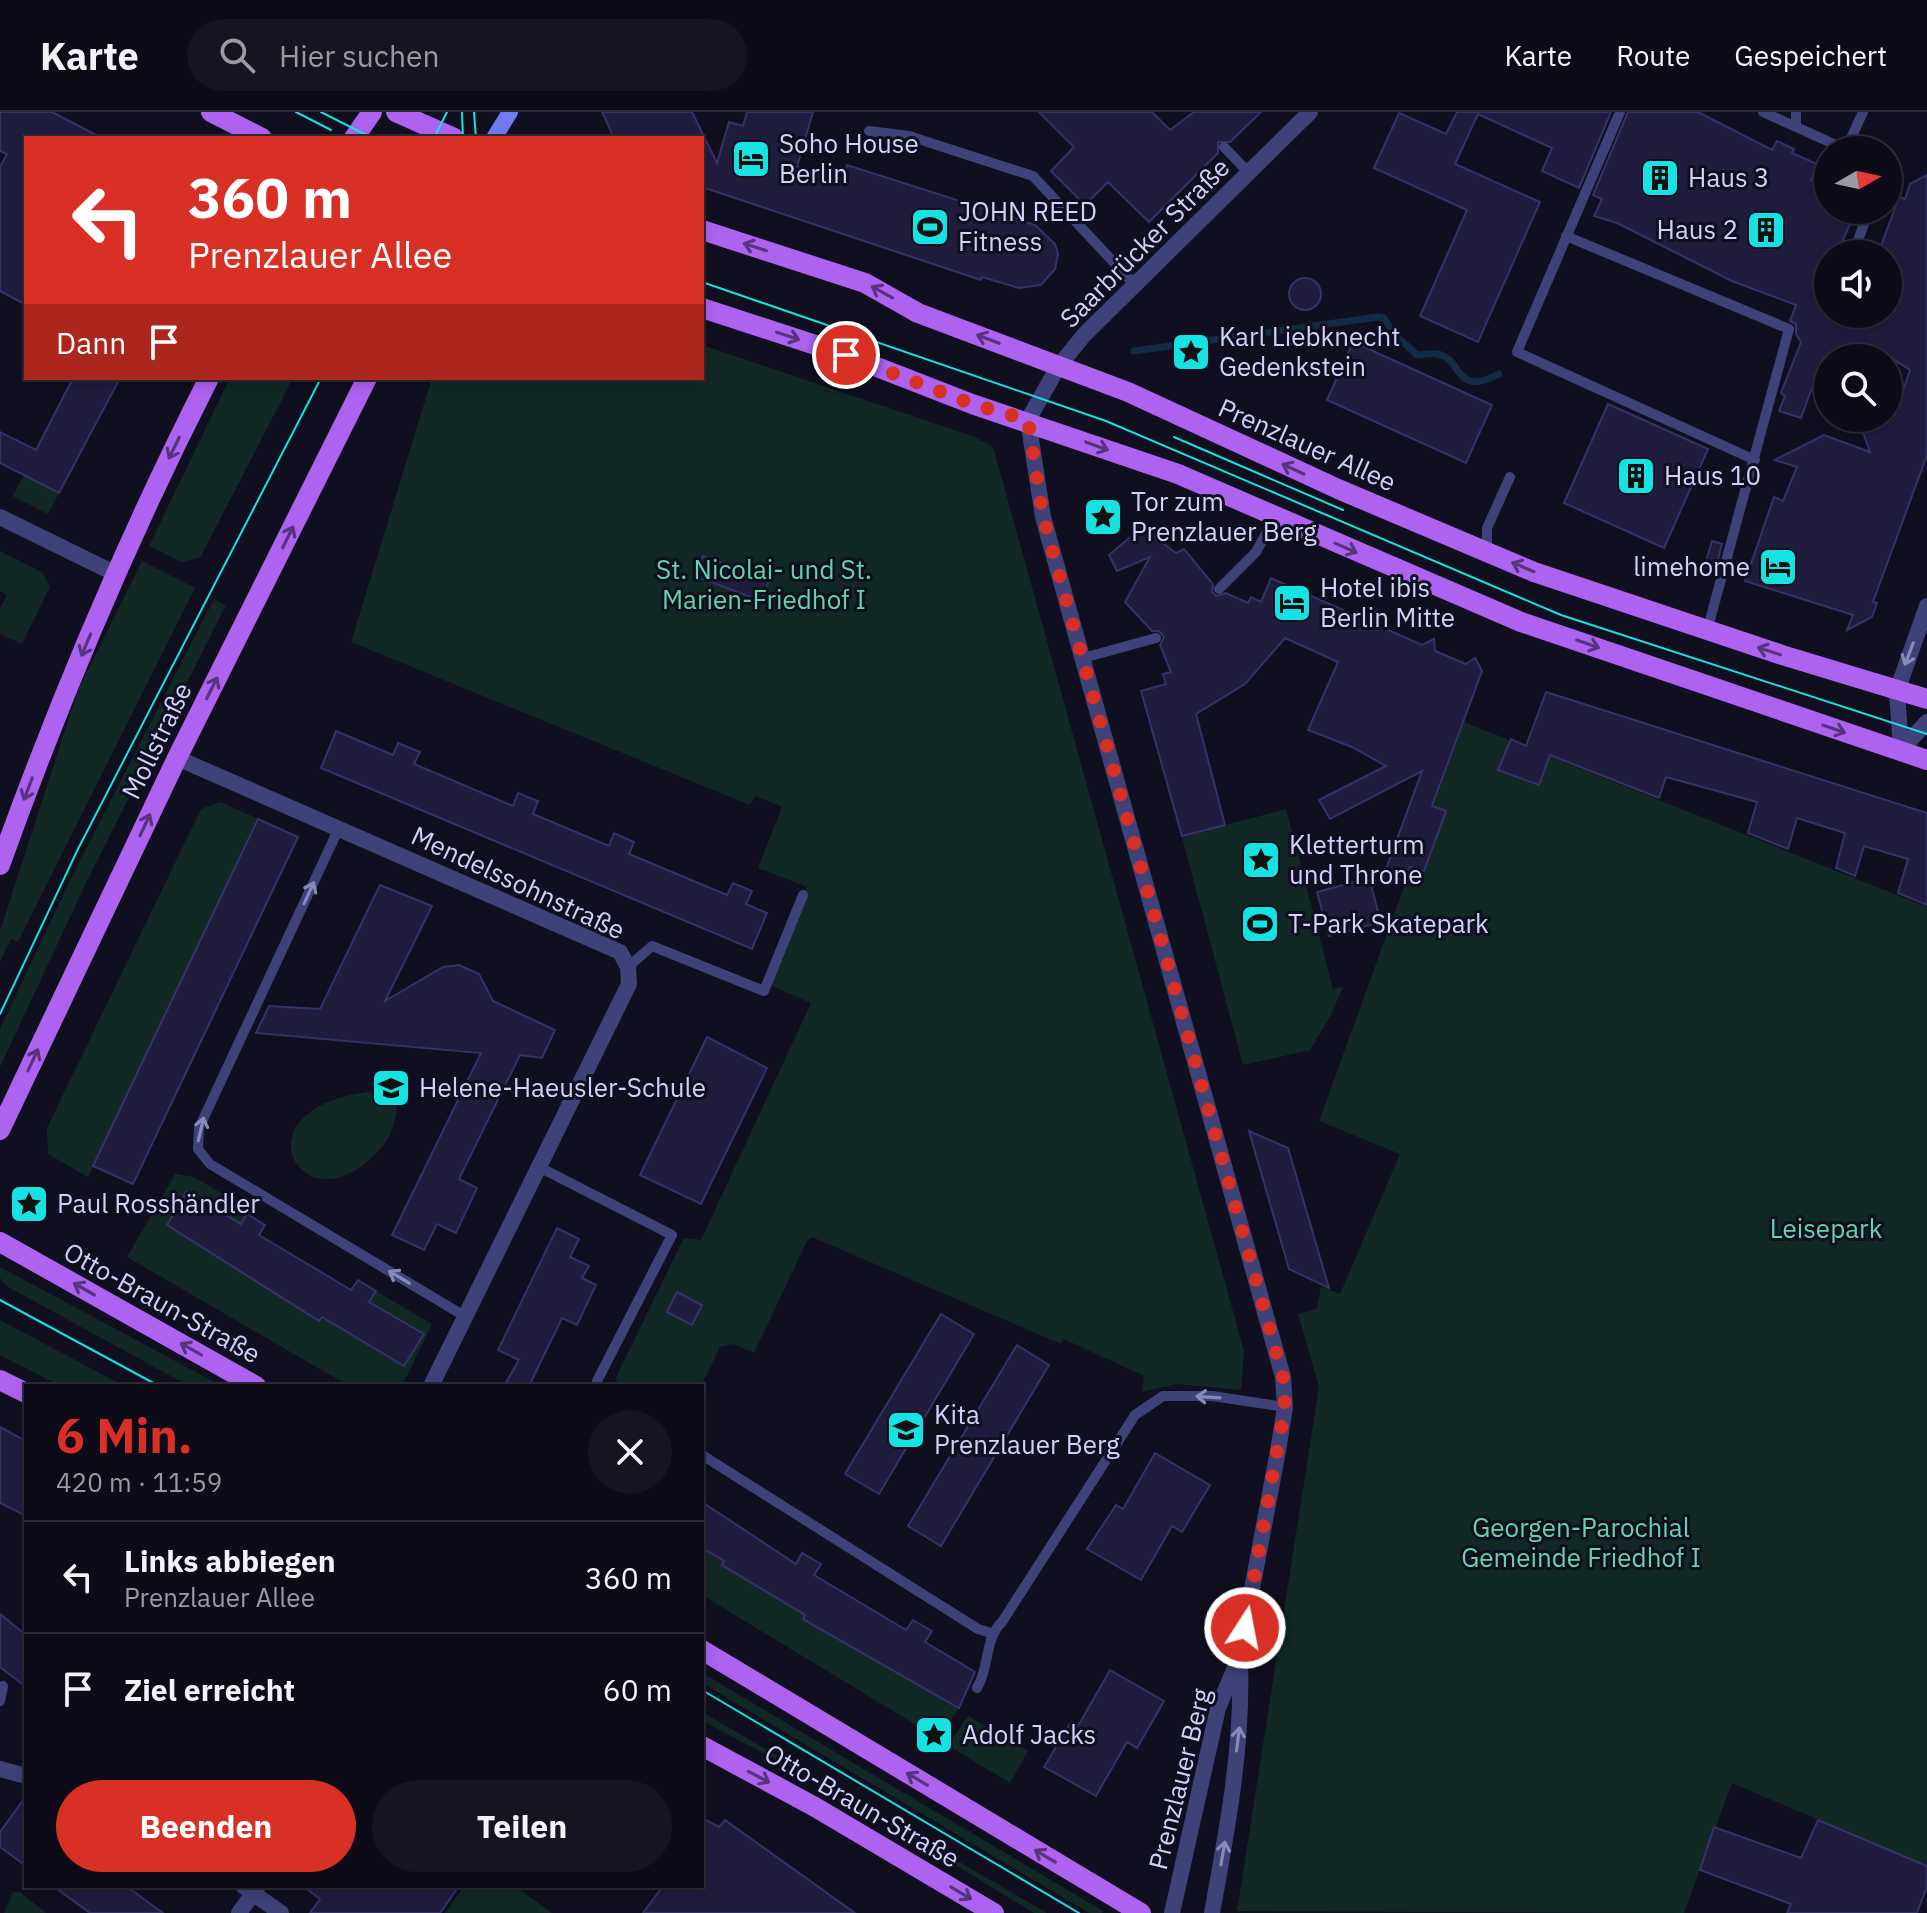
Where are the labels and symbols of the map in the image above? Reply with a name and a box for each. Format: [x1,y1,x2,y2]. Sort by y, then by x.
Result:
place label: Soho House Berlin [779,126,919,190]
north arrow [1814,136,1902,224]
hotel icon: Soho House Berlin [730,138,772,180]
street label: Saarbrücker Straße [1052,150,1236,334]
building icon: Haus 3 [1639,157,1681,199]
place label: Haus 3 [1688,160,1769,194]
place label: JOHN REED Fitness [958,194,1097,258]
sports icon: JOHN REED Fitness [909,206,951,248]
building icon: Haus 2 [1745,209,1787,251]
place label: Haus 2 [1657,212,1738,246]
one-way arrow [743,239,769,254]
one-way arrow [870,284,894,299]
place label: Karl Liebknecht Gedenkstein [1219,319,1400,383]
pin [812,321,880,389]
one-way arrow [775,329,801,344]
one-way arrow [976,331,1001,345]
place icon: Karl Liebknecht Gedenkstein [1170,331,1212,373]
street label: Prenzlauer Allee [1213,390,1402,498]
one-way arrow [166,435,181,459]
one-way arrow [1084,440,1109,454]
building icon: Haus 10 [1615,455,1657,497]
place label: Haus 10 [1664,458,1761,492]
one-way arrow [1281,461,1305,476]
place label: Tor zum Prenzlauer Berg [1131,484,1317,548]
place icon: Tor zum Prenzlauer Berg [1082,496,1124,538]
one-way arrow [281,526,296,550]
one-way arrow [1334,542,1358,557]
hotel icon: limehome [1757,546,1799,588]
place label: limehome [1633,549,1750,583]
park label: St. Nicolai- und St. Marien-Friedhof I [656,552,872,616]
one-way arrow [1511,559,1536,573]
place label: Hotel ibis Berlin Mitte [1320,570,1455,634]
hotel icon: Hotel ibis Berlin Mitte [1271,582,1313,624]
one-way arrow [78,632,93,657]
one-way arrow [1575,638,1600,653]
one-way arrow [1900,641,1915,666]
one-way arrow [1757,643,1782,658]
street label: Mollstraße [113,677,199,804]
one-way arrow [205,677,221,701]
one-way arrow [1821,722,1846,737]
one-way arrow [20,776,34,801]
one-way arrow [138,813,153,837]
street label: Mendelssohnstraße [406,818,631,946]
place label: Kletterturm und Throne [1289,827,1425,891]
place icon: Kletterturm und Throne [1240,839,1282,881]
one-way arrow [302,881,317,906]
sports icon: T-Park Skatepark [1239,903,1281,945]
place label: T-Park Skatepark [1288,906,1489,940]
one-way arrow [26,1048,41,1072]
school or university icon: Helene-Haeusler-Schule [370,1067,412,1109]
place label: Helene-Haeusler-Schule [419,1070,706,1104]
one-way arrow [194,1117,209,1143]
place icon: Paul Rosshändler [8,1183,50,1225]
place label: Paul Rosshändler [57,1186,260,1220]
park label: Leisepark [1770,1211,1883,1245]
street label: Otto-Braun-Straße [58,1234,267,1370]
one-way arrow [388,1269,411,1285]
one-way arrow [73,1281,96,1297]
one-way arrow [179,1341,203,1357]
one-way arrow [1195,1389,1222,1404]
place label: Kita Prenzlauer Berg [934,1397,1120,1461]
school or university icon: Kita Prenzlauer Berg [885,1409,927,1451]
park label: Georgen-Parochial Gemeinde Friedhof I [1461,1510,1701,1574]
position arrow [1203,1586,1287,1670]
street label: Prenzlauer Berg [1140,1684,1218,1873]
place icon: Adolf Jacks [913,1714,955,1756]
place label: Adolf Jacks [962,1717,1096,1751]
one-way arrow [1231,1726,1246,1753]
street label: Otto-Braun-Straße [759,1735,966,1875]
one-way arrow [746,1769,770,1785]
one-way arrow [906,1771,929,1787]
one-way arrow [1216,1841,1231,1866]
one-way arrow [1034,1848,1057,1864]
one-way arrow [948,1886,972,1901]

